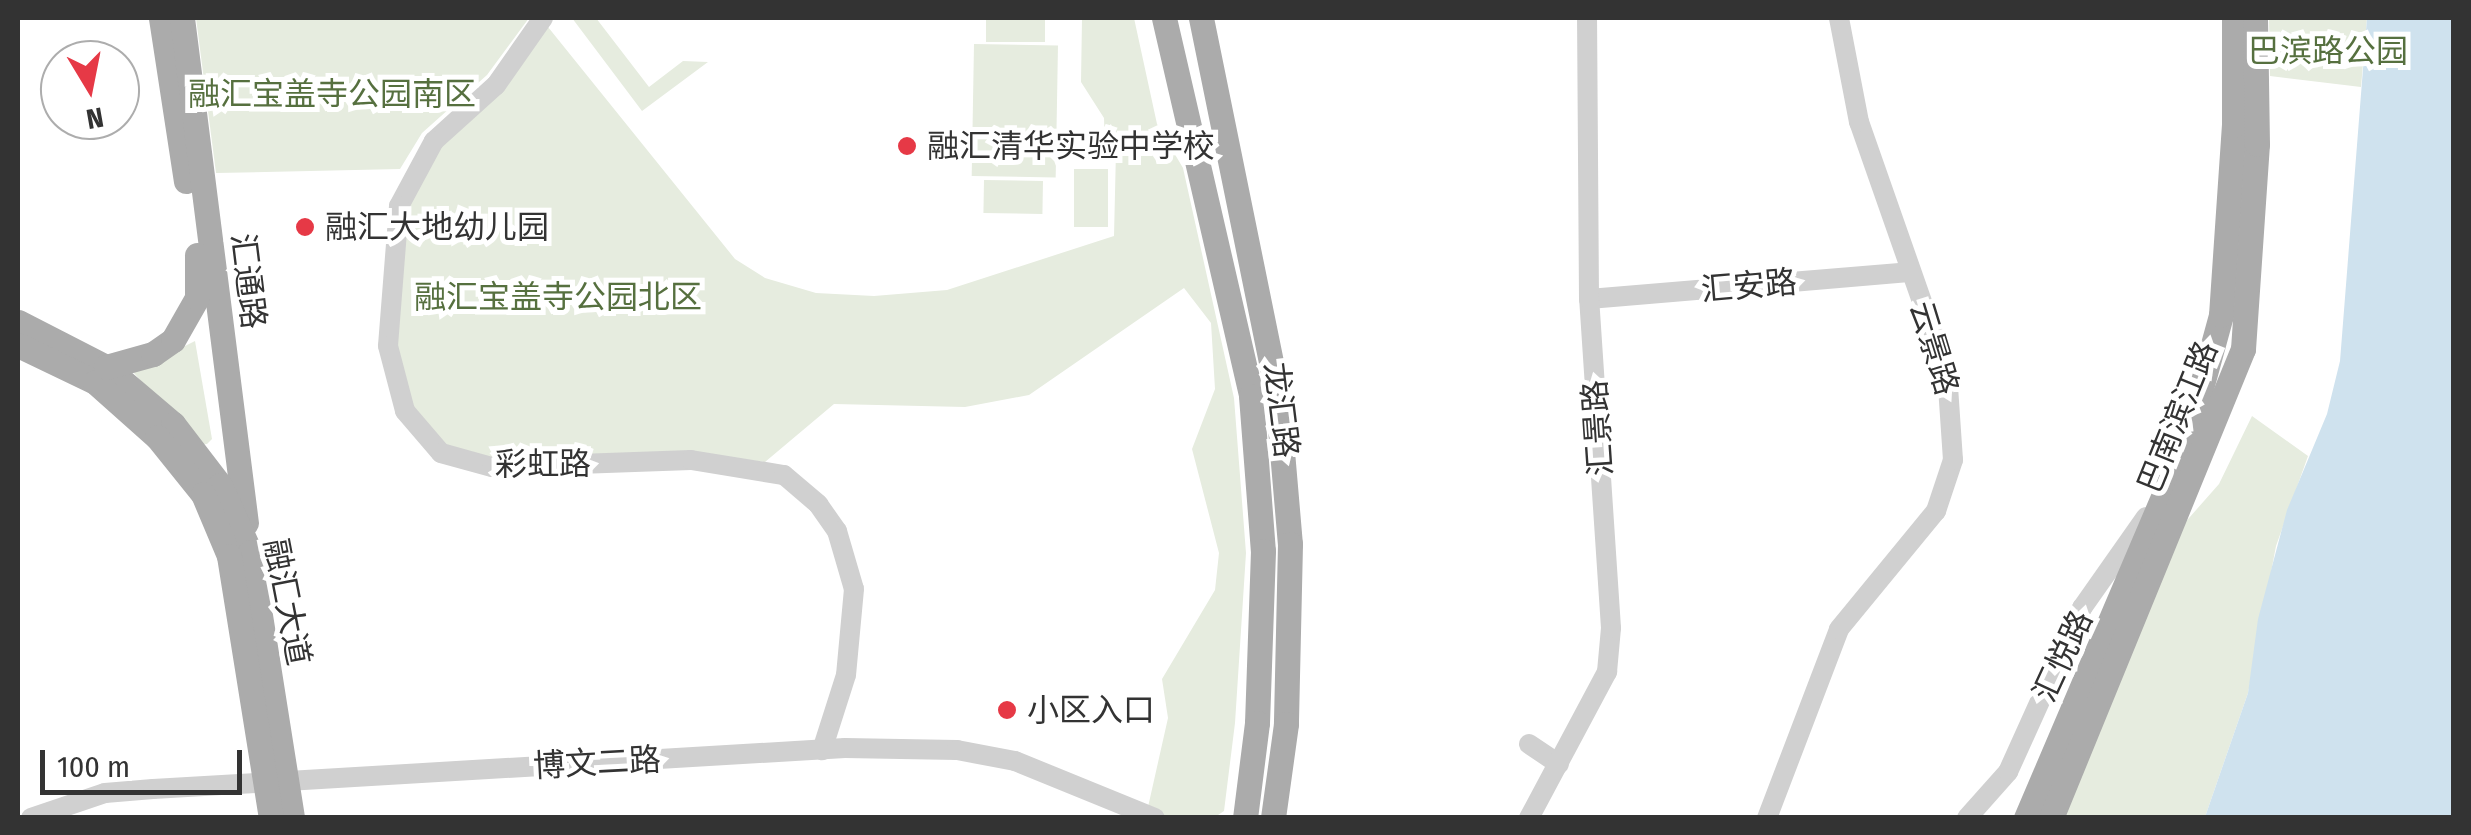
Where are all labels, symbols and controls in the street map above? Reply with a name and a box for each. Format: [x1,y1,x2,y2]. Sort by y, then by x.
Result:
park label: 巴滨路公园 [2248,32,2408,70]
north arrow [40,40,140,140]
park label: 融汇宝盖寺公园南区 [188,75,476,113]
text: N [84,100,106,136]
place label: 融汇清华实验中学校 [927,127,1215,165]
marker: 融汇清华实验中学校 [896,135,918,157]
place label: 融汇大地幼儿园 [325,208,549,246]
marker: 融汇大地幼儿园 [294,216,316,238]
street label: 汇通路 [223,231,273,331]
street label: 汇安路 [1700,263,1798,309]
park label: 融汇宝盖寺公园北区 [414,278,702,316]
street label: 云景路 [1902,296,1966,400]
street label: 巴南滨江路 [2130,336,2226,498]
street label: 龙汇路 [1256,360,1306,460]
street label: 汇景路 [1575,379,1621,477]
street label: 彩虹路 [495,445,591,483]
street label: 融汇大道 [256,536,318,668]
street label: 汇悦路 [2025,604,2101,708]
place label: 小区入口 [1027,691,1155,729]
marker: 小区入口 [996,699,1018,721]
scale bar [45,730,248,792]
street label: 博文二路 [532,740,662,786]
text: 100 m [57,749,130,785]

